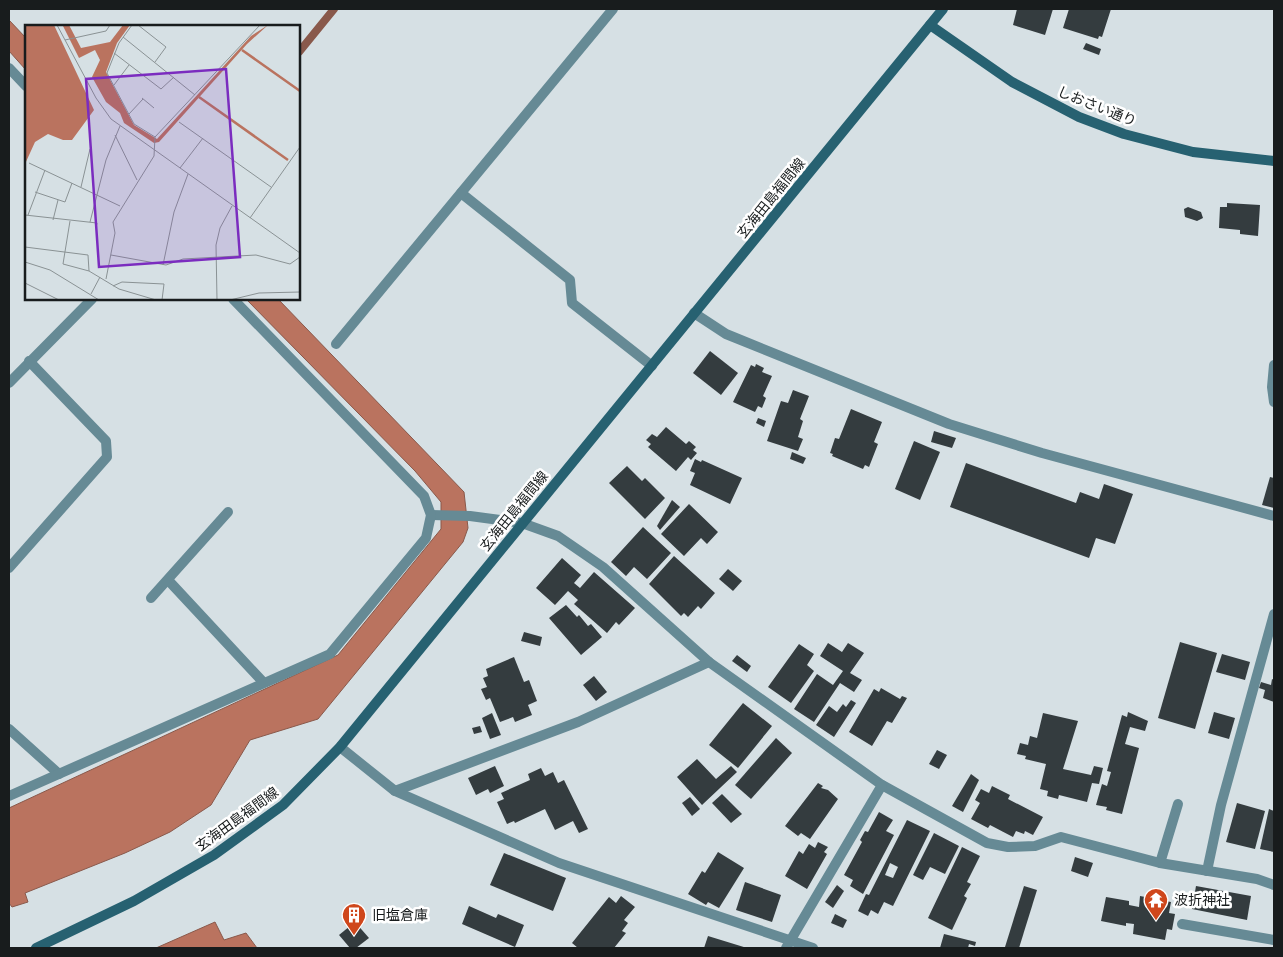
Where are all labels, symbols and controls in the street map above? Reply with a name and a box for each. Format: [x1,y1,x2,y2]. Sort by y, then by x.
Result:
inset map [25,25,300,300]
street label: しおさい通り [1055,83,1139,129]
street label: 玄海田島福間線 [734,155,808,241]
street label: 玄海田島福間線 [477,468,551,554]
street label: 玄海田島福間線 [193,784,281,854]
temple icon: 波折神社 [1143,887,1169,921]
place label: 波折神社 [1174,892,1230,908]
building icon: 旧塩倉庫 [341,902,367,936]
place label: 旧塩倉庫 [372,907,428,923]

